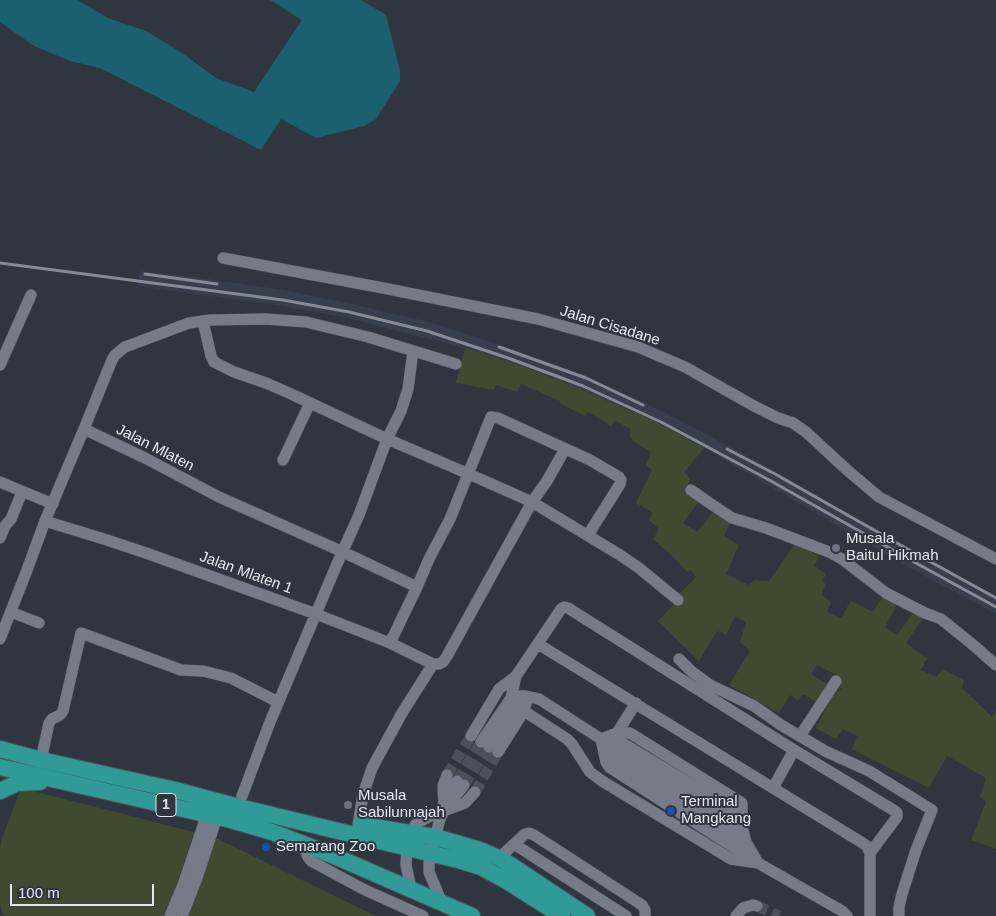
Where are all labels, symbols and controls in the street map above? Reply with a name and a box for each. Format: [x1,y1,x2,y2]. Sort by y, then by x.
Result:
street label: Jalan Cisadane [558,302,662,350]
street label: Jalan Mlaten [113,421,197,475]
place label: Musala Baitul Hikmah [846,530,939,565]
marker: Musala Baitul Hikmah [830,542,842,554]
street label: Jalan Mlaten 1 [197,548,295,598]
place label: Musala Sabilunnajah [358,787,445,822]
place label: Terminal Mangkang [681,793,751,828]
road number: 1 [156,794,176,816]
marker: Musala Sabilunnajah [342,799,354,811]
marker: Terminal Mangkang [665,805,677,817]
place label: Semarang Zoo [276,838,375,856]
marker: Semarang Zoo [260,841,272,853]
scale bar [12,874,156,906]
text: 100 m [18,884,60,901]

